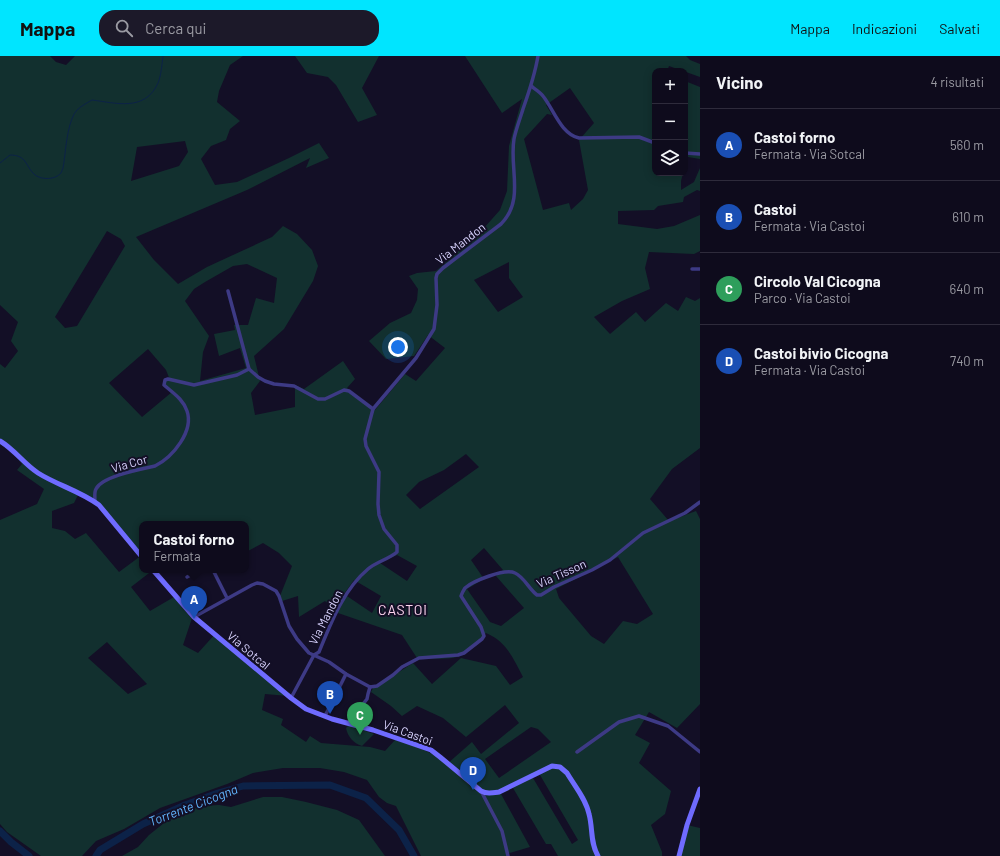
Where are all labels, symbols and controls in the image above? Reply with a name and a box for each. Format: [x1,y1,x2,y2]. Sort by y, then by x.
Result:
search box [99,10,379,46]
text: Mappa [20,17,75,40]
icon: search [113,17,135,39]
text: Cerca qui [145,19,206,37]
text: Mappa [790,20,830,37]
text: Indicazioni [852,20,917,37]
text: Salvati [939,20,980,37]
map controls [652,68,688,176]
button: + [652,68,688,104]
text: Vicino [716,72,763,92]
text: 4 risultati [931,74,984,90]
button: − [652,104,688,140]
text: Castoi forno [754,128,835,146]
text: A [725,137,733,153]
text: 560 m [950,137,984,153]
button: layers [652,140,688,176]
text: Fermata · Via Sotcal [754,146,865,162]
text: Castoi [754,200,796,218]
text: B [725,209,733,225]
text: 610 m [952,209,984,225]
text: Fermata · Via Castoi [754,218,865,234]
street label: Via Mandon [432,219,488,267]
text: Circolo Val Cicogna [754,272,881,290]
text: C [725,281,733,297]
text: 640 m [949,281,984,297]
text: Parco · Via Castoi [754,290,851,306]
your location [388,337,408,357]
text: Castoi bivio Cicogna [754,344,888,362]
text: D [725,353,733,369]
text: 740 m [950,353,984,369]
text: Fermata · Via Castoi [754,362,865,378]
street label: Via Cor [109,451,149,475]
popup [139,521,249,573]
text: Castoi forno [153,530,235,548]
text: Fermata [153,548,201,564]
street label: Via Tisson [534,556,588,590]
pin: A [181,586,207,619]
street label: Via Mandon [305,587,345,647]
district label: CASTOI [378,601,428,618]
street label: Via Sotcal [225,628,273,672]
pin: B [317,681,343,714]
pin: C [347,702,373,735]
street label: Via Castoi [381,717,435,747]
pin: D [460,757,486,790]
water label: Torrente Cicogna [146,781,240,829]

